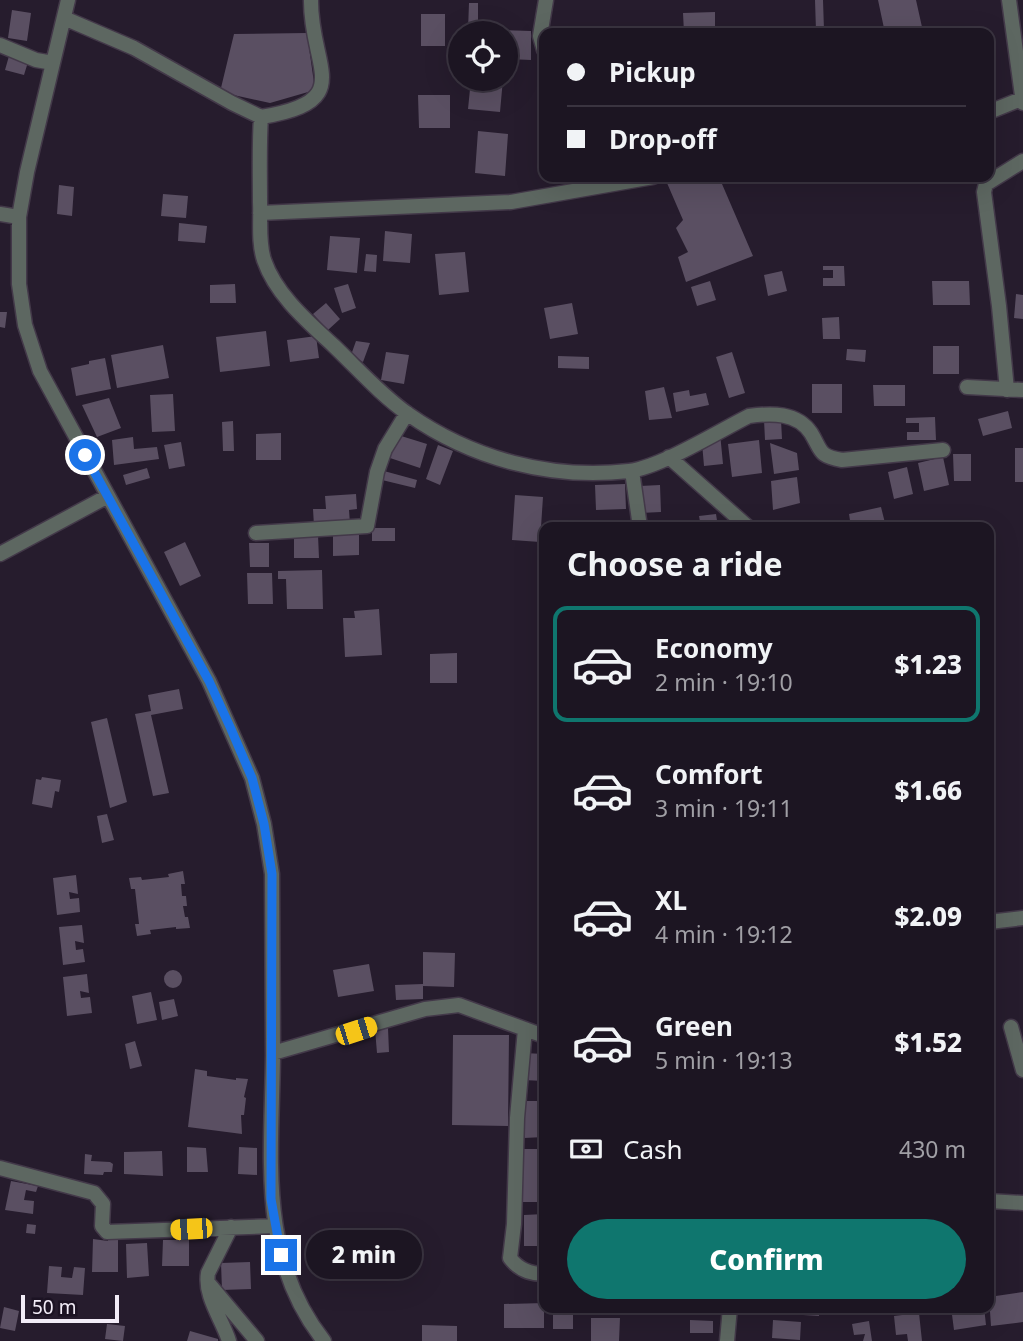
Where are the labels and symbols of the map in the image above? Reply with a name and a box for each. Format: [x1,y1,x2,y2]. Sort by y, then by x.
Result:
route start [69,439,101,471]
car [333,1015,380,1047]
car [170,1217,213,1241]
callout: 2 min [306,1230,421,1280]
route end [265,1239,297,1271]
scale bar [21,1292,119,1324]

